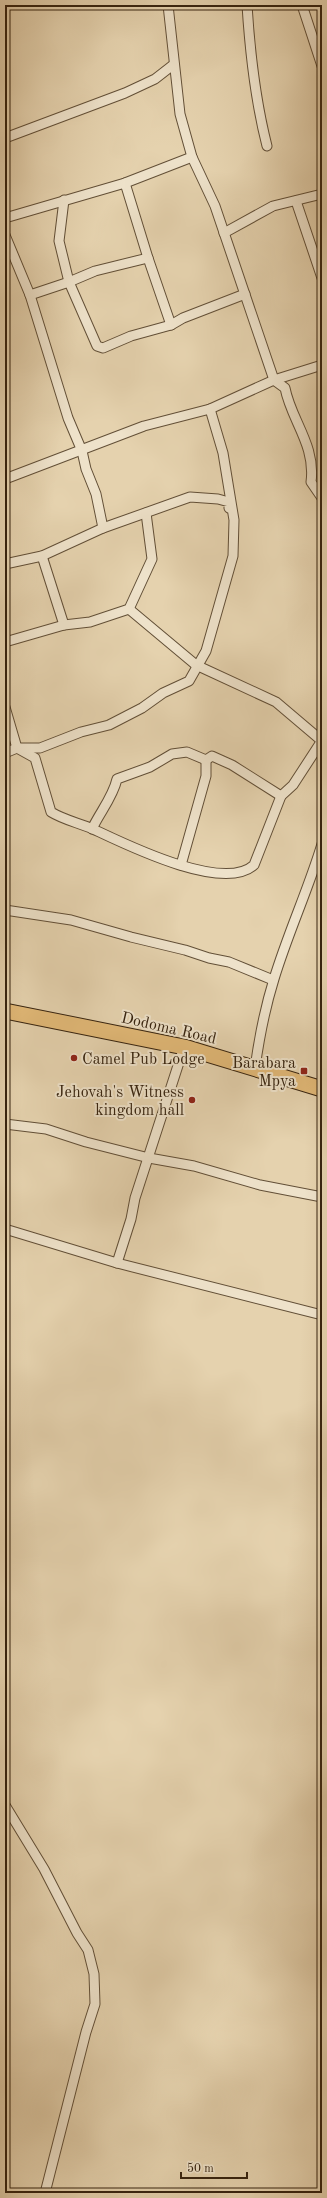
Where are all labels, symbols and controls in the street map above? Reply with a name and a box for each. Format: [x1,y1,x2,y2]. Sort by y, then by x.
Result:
street label: Dodoma Road [119,1010,218,1048]
place label: Camel Pub Lodge [82,1052,205,1068]
marker: Camel Pub Lodge [69,1053,79,1063]
place label: Barabara Mpya [232,1056,296,1090]
marker: Barabara Mpya [299,1066,309,1076]
place label: Jehovah's Witness kingdom hall [56,1085,184,1119]
marker: Jehovah's Witness kingdom hall [187,1095,197,1105]
scale bar [181,2154,247,2180]
text: 50 m [187,2162,214,2175]

